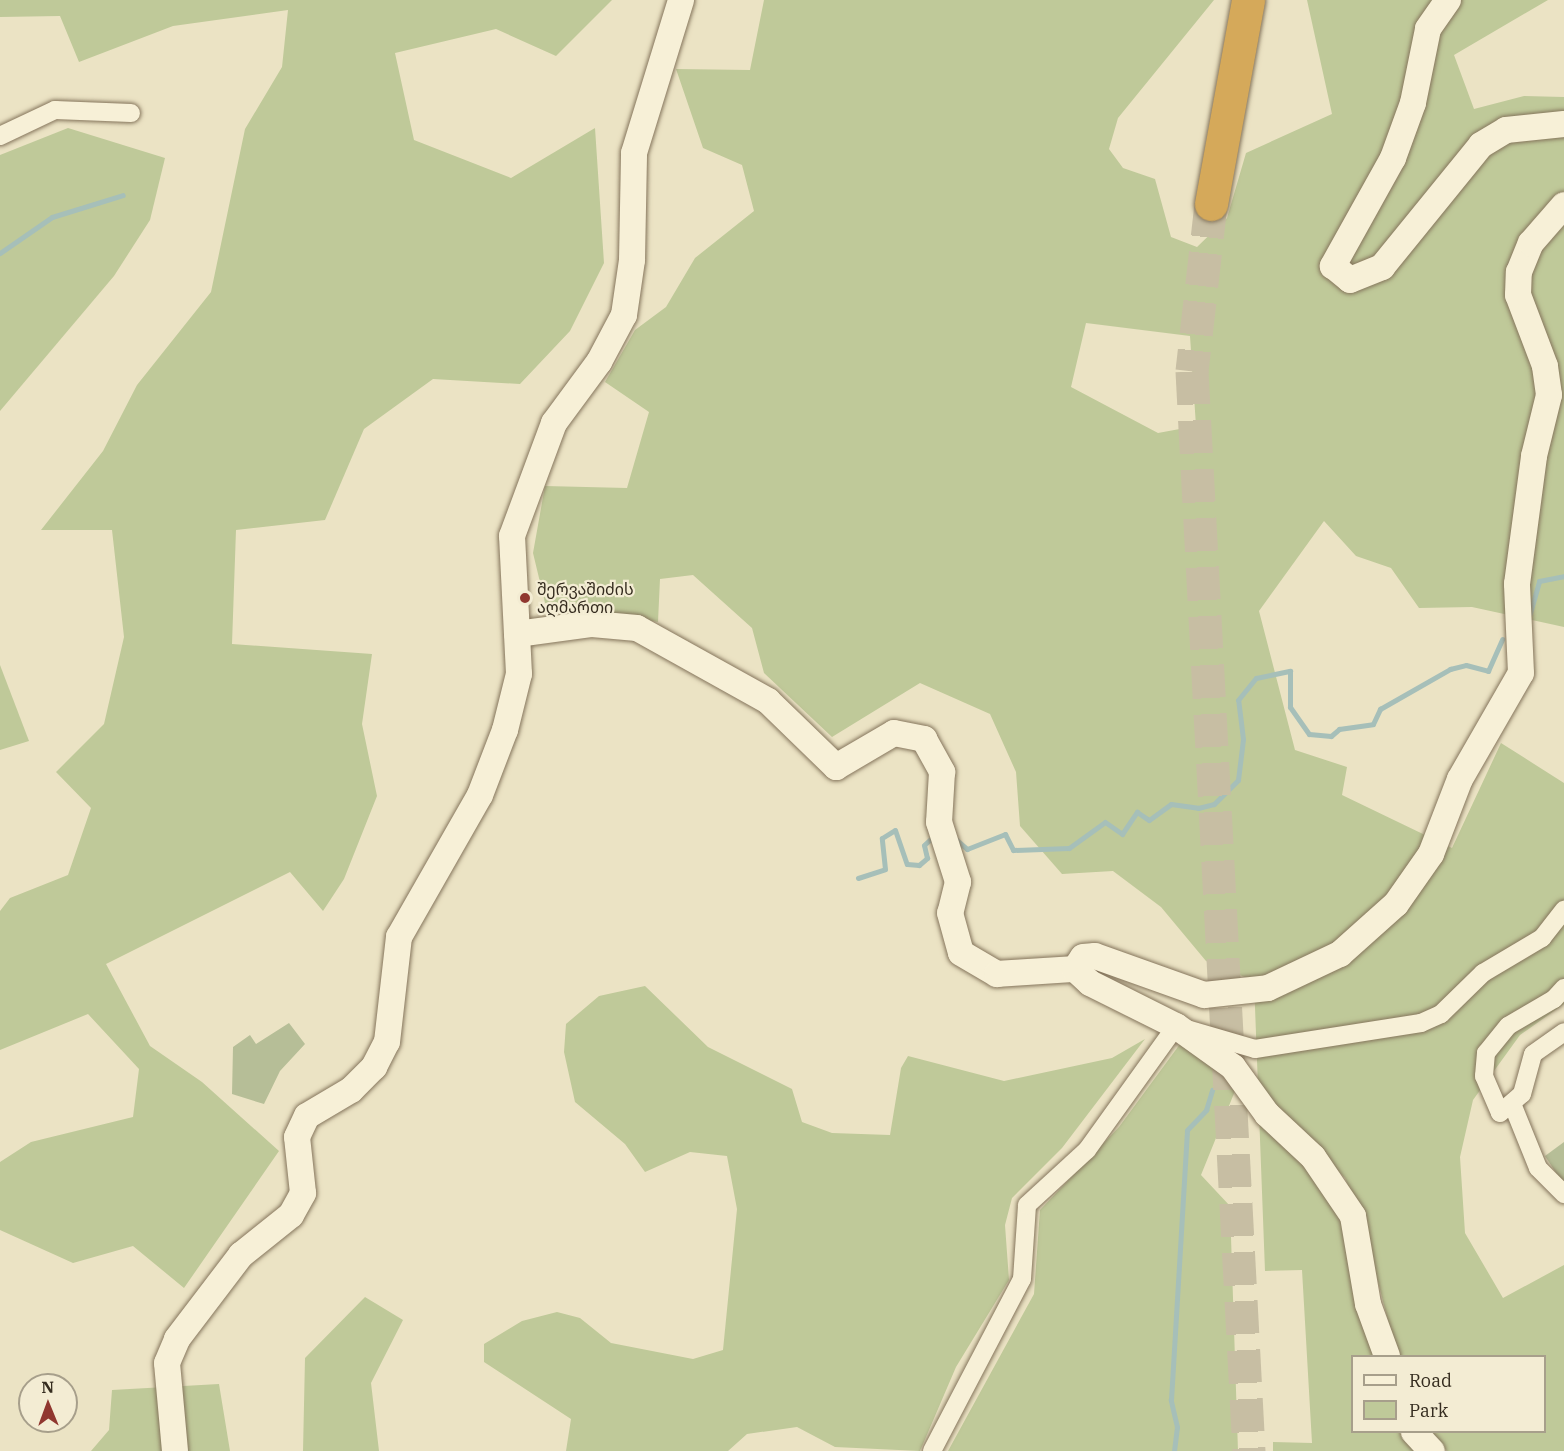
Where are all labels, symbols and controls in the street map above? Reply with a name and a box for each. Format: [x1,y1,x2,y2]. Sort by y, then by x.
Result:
place label: შერვაშიძის აღმართი [537,579,634,617]
marker: შერვაშიძის აღმართი [518,591,532,605]
legend [1351,1355,1546,1433]
text: Road [1409,1369,1452,1392]
north arrow [18,1373,78,1433]
text: N [41,1377,54,1397]
text: Park [1409,1399,1448,1422]

